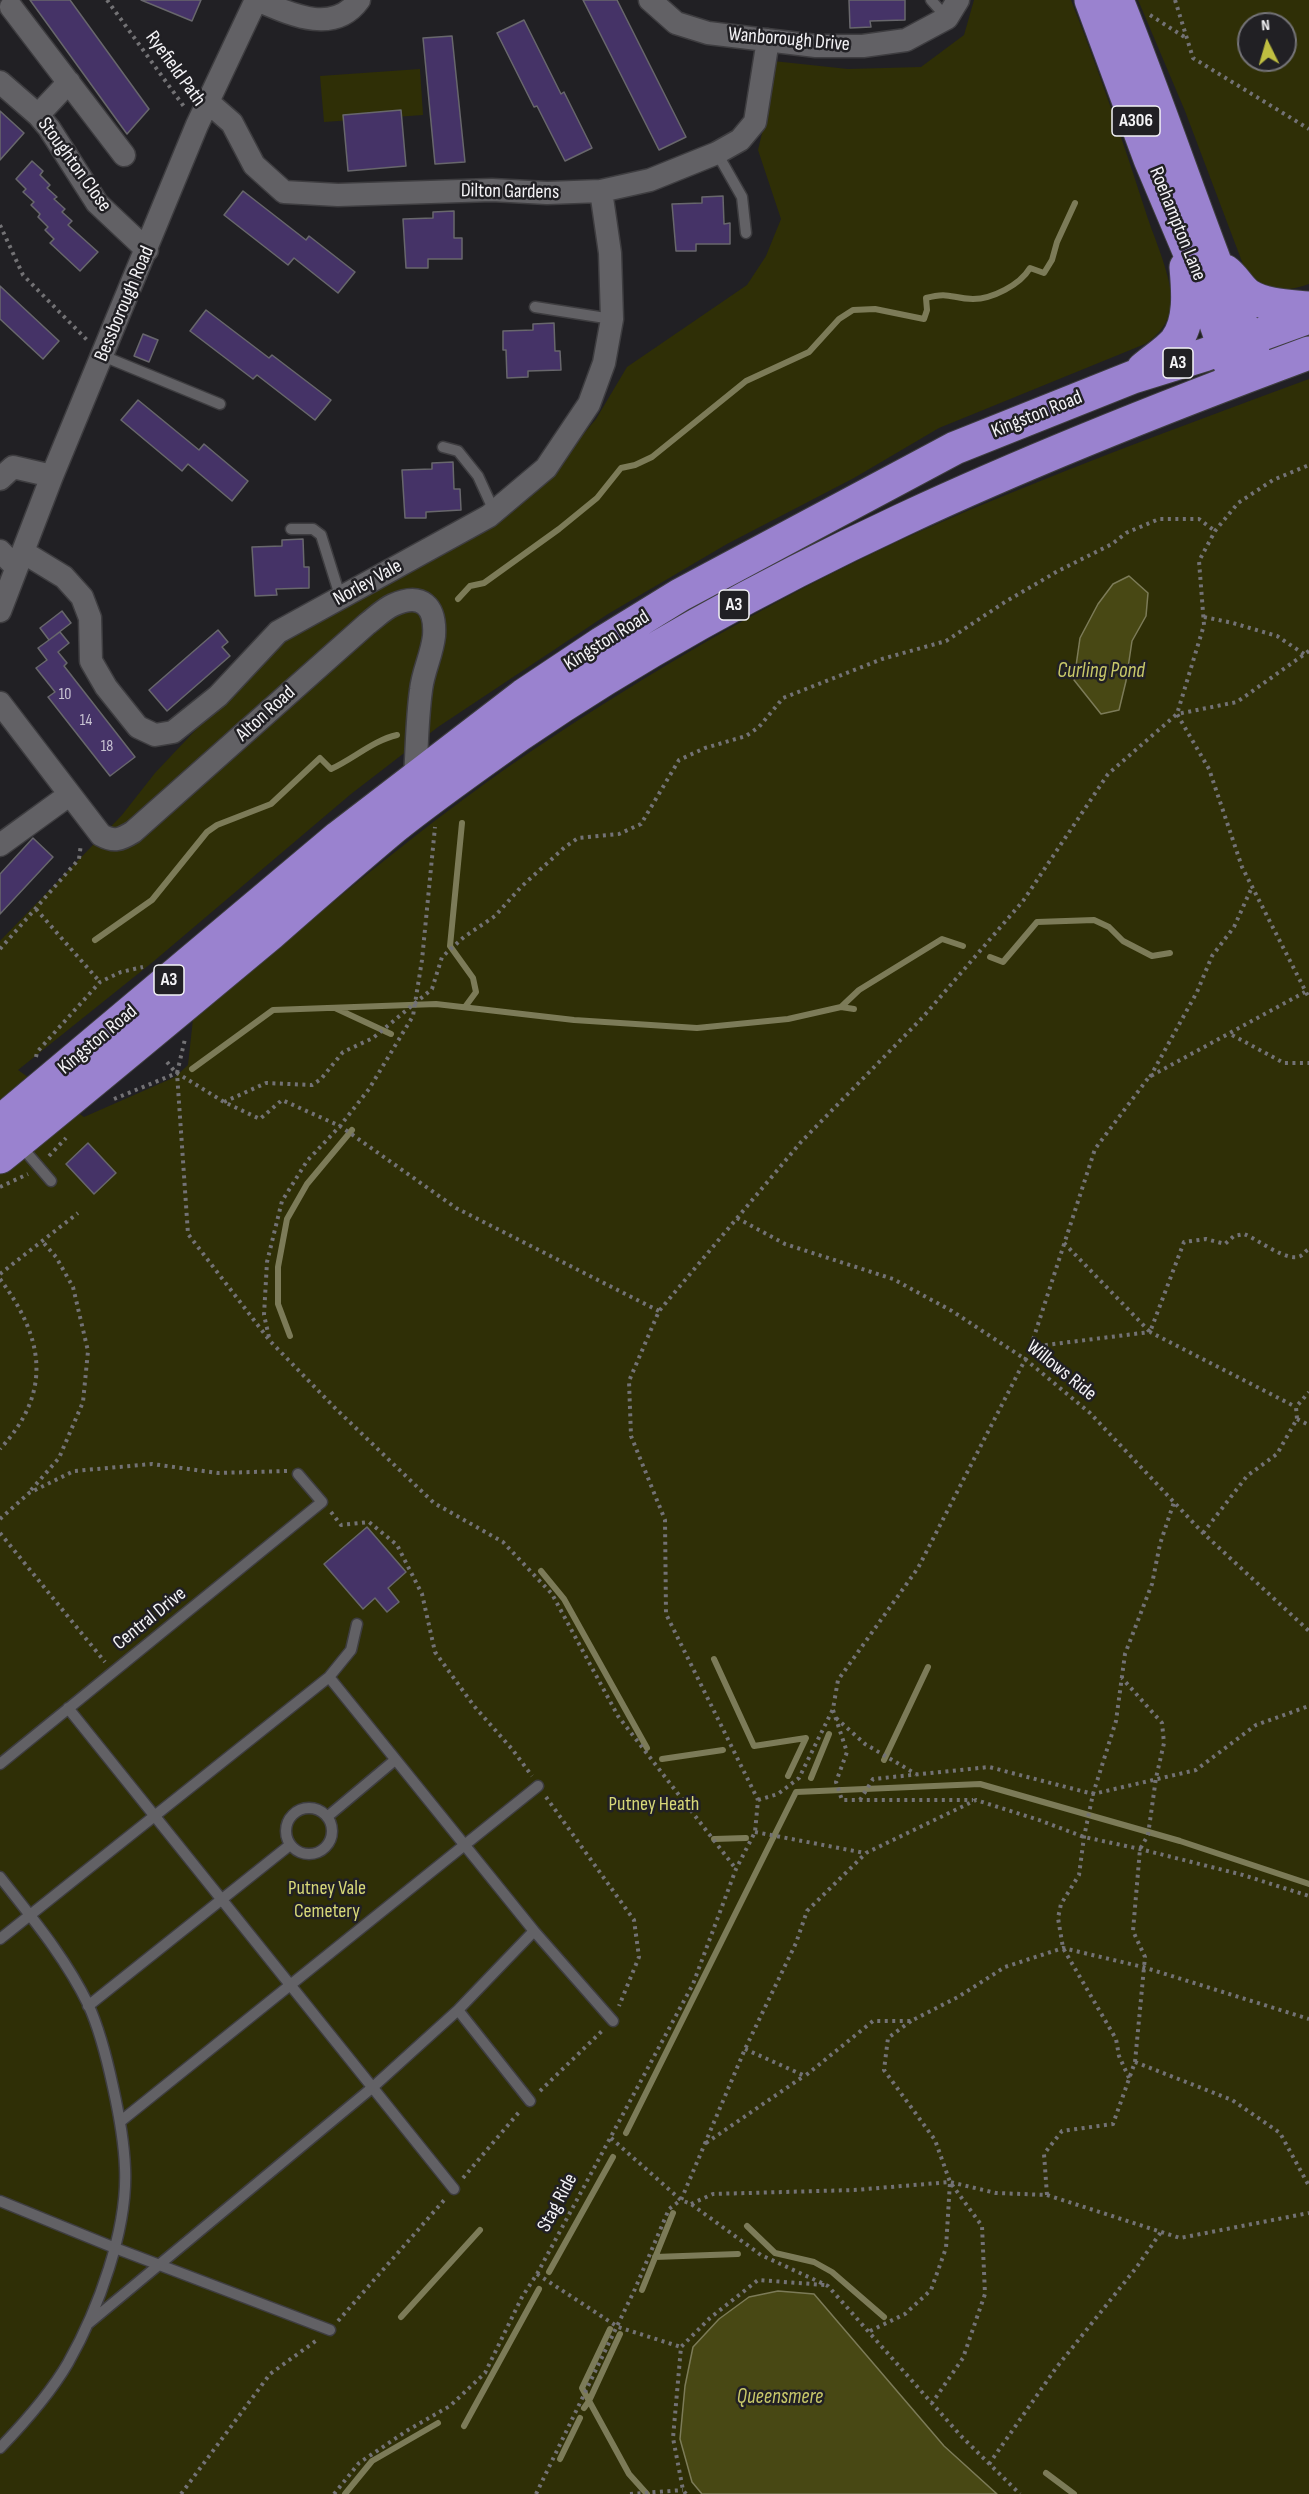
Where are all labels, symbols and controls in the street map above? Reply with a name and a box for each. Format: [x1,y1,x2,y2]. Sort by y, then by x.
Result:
north arrow [1237,12,1297,72]
text: N [1260,16,1271,35]
street label: Wanborough Drive [727,23,851,57]
street label: Ryefield Path [140,27,210,111]
road number: A306 [1112,106,1160,136]
street label: Stoughton Close [32,113,116,217]
street label: Roehampton Lane [1143,164,1211,284]
street label: Dilton Gardens [461,179,559,205]
street label: Bessborough Road [90,243,160,365]
road number: A3 [1163,348,1193,378]
street label: Kingston Road [988,386,1086,444]
street label: Norley Vale [330,554,406,612]
road number: A3 [719,590,749,620]
street label: Kingston Road [560,605,654,677]
water label: Curling Pond [1057,659,1145,685]
street label: Alton Road [231,681,301,747]
house number: 10 [59,685,71,705]
house number: 14 [80,711,92,731]
house number: 18 [101,737,113,757]
road number: A3 [154,965,184,995]
street label: Kingston Road [54,1000,142,1080]
street label: Willows Ride [1021,1335,1101,1407]
street label: Central Drive [109,1582,191,1656]
park label: Putney Heath [609,1793,699,1817]
park label: Putney Vale Cemetery [288,1877,366,1924]
street label: Stag Ride [533,2170,583,2236]
water label: Queensmere [737,2385,823,2411]

